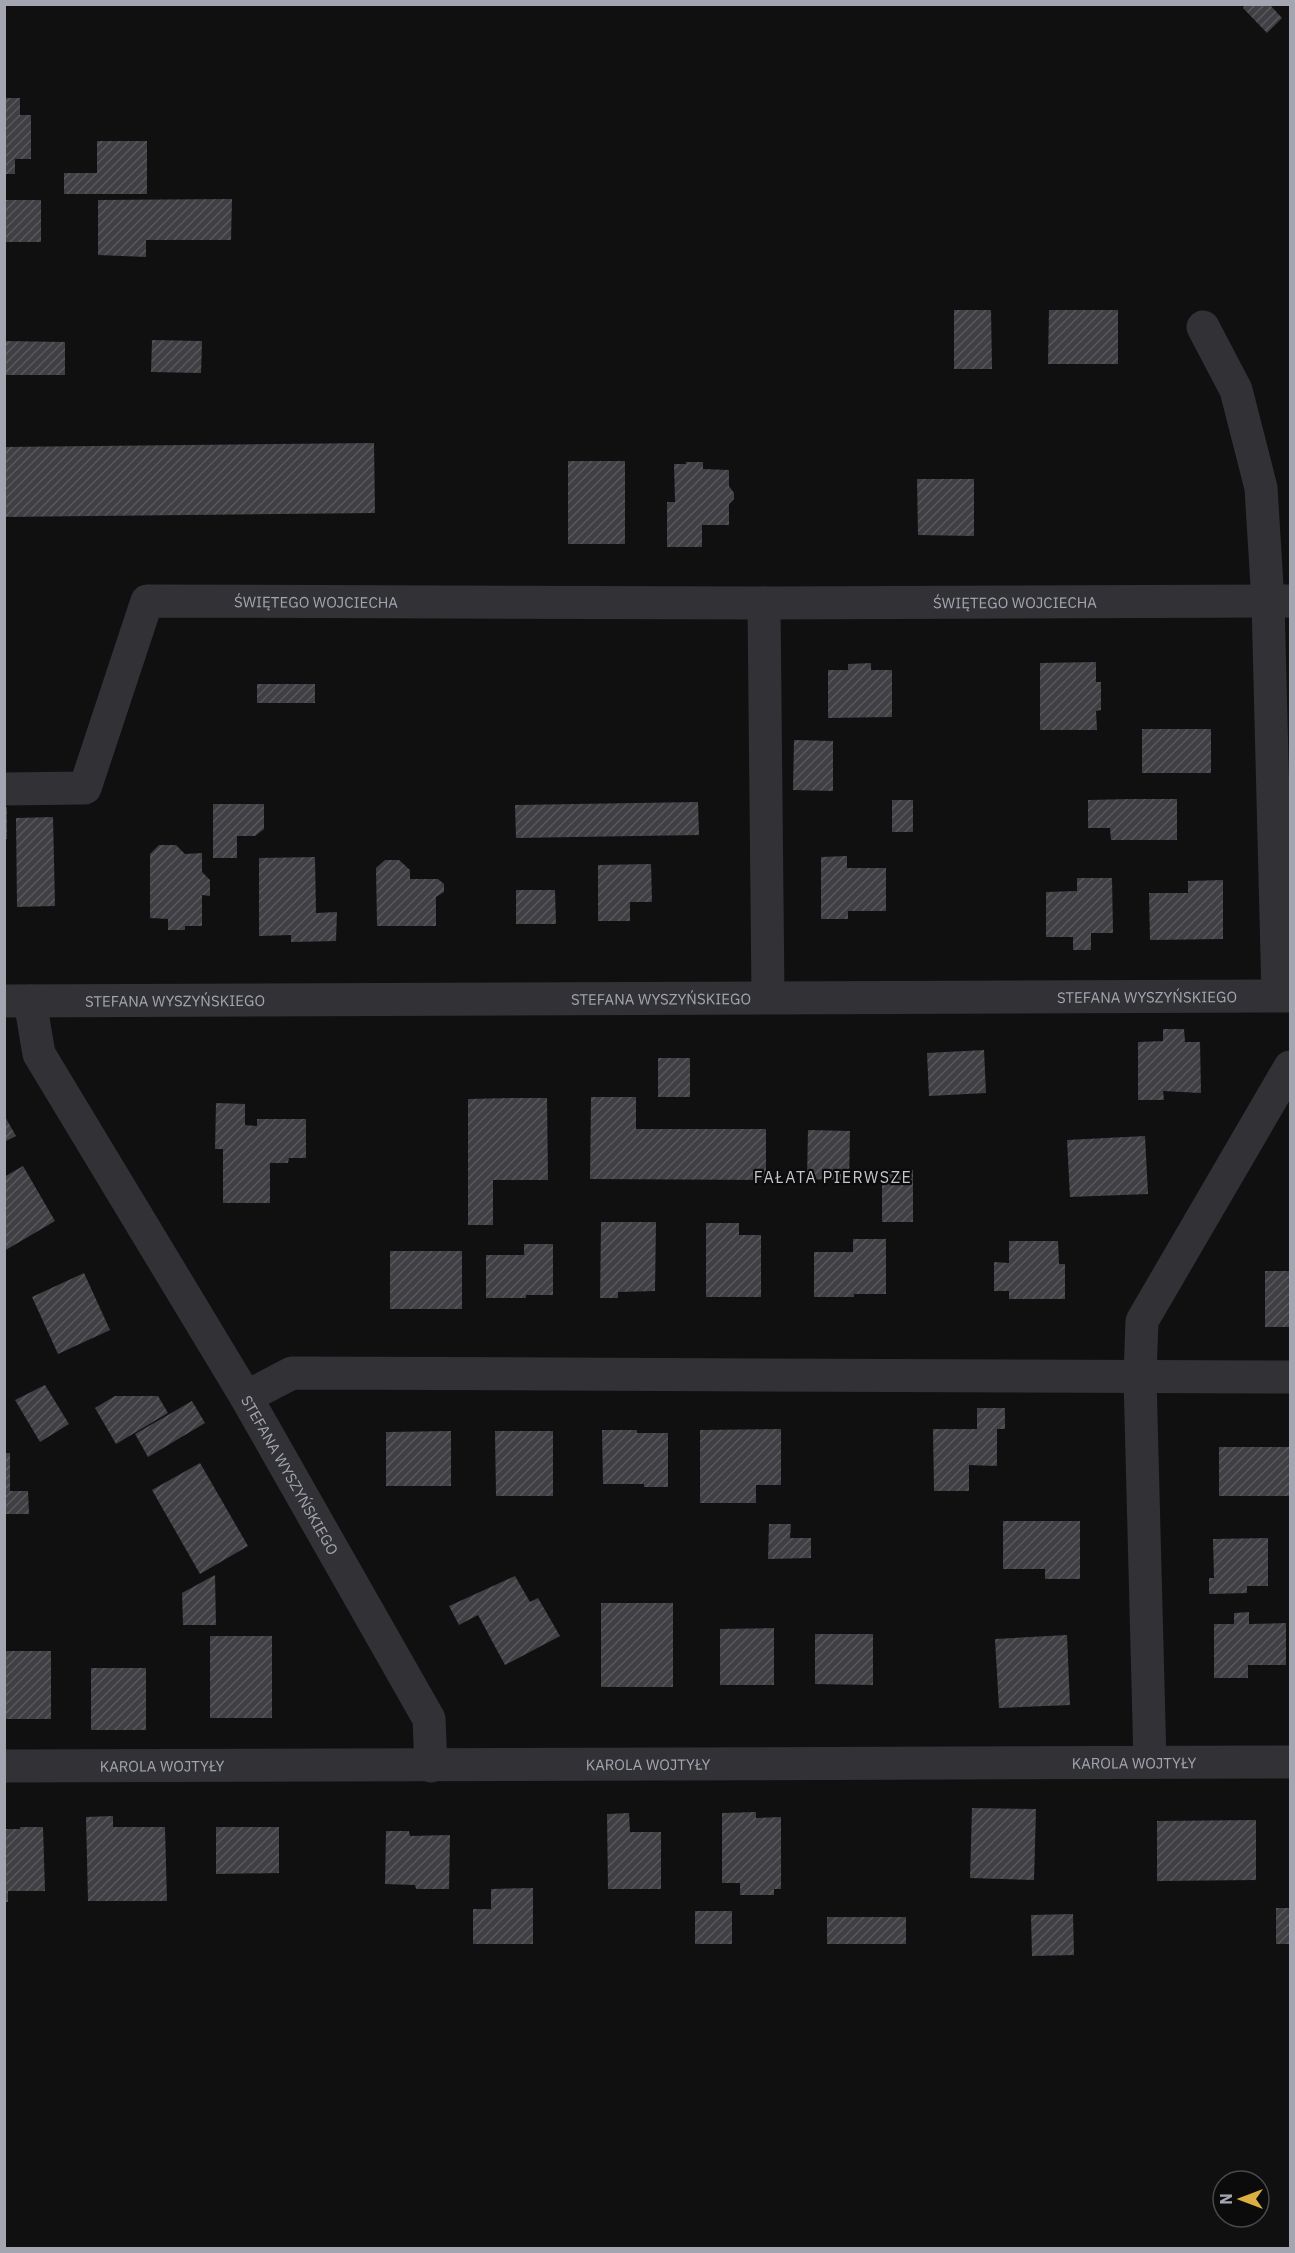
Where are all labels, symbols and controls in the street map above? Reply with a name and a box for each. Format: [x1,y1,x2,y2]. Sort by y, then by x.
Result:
street label: ŚWIĘTEGO WOJCIECHA [234,592,398,611]
street label: ŚWIĘTEGO WOJCIECHA [933,592,1097,612]
street label: STEFANA WYSZYŃSKIEGO [1057,987,1237,1006]
street label: STEFANA WYSZYŃSKIEGO [571,989,751,1008]
street label: STEFANA WYSZYŃSKIEGO [85,990,265,1010]
district label: FAŁATA PIERWSZE [754,1167,912,1187]
street label: STEFANA WYSZYŃSKIEGO [238,1392,343,1558]
street label: KAROLA WOJTYŁY [1072,1753,1196,1772]
street label: KAROLA WOJTYŁY [586,1754,710,1774]
street label: KAROLA WOJTYŁY [100,1756,224,1775]
north arrow [1211,2169,1271,2229]
text: N [1216,2193,1236,2205]

